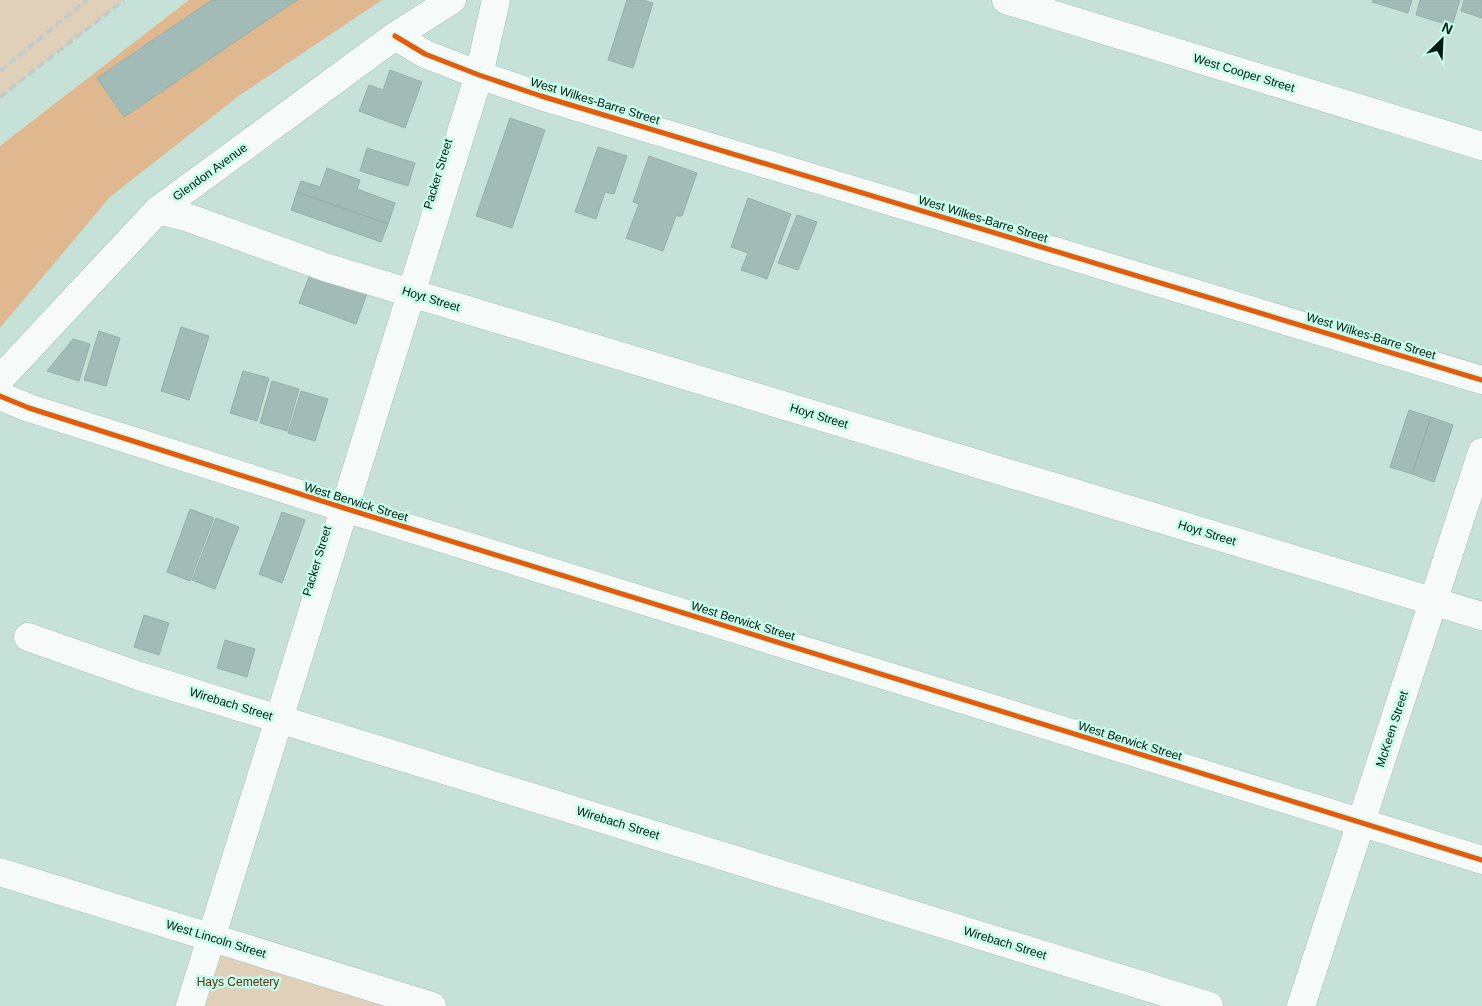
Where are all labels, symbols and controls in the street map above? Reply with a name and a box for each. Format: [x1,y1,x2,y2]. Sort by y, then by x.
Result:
north arrow [1417,15,1467,65]
text: N [1439,19,1455,37]
street label: West Cooper Street [1192,51,1297,95]
street label: West Wilkes-Barre Street [529,75,662,128]
street label: Packer Street [421,137,456,211]
street label: Glendon Avenue [170,140,250,204]
street label: West Wilkes-Barre Street [917,193,1050,246]
street label: Hoyt Street [400,284,462,315]
street label: West Wilkes-Barre Street [1305,310,1438,363]
street label: Hoyt Street [788,401,850,432]
street label: West Berwick Street [302,480,410,525]
street label: Hoyt Street [1176,518,1238,549]
street label: Packer Street [300,524,335,598]
street label: West Berwick Street [689,599,797,644]
street label: Wirebach Street [188,685,275,723]
street label: McKeen Street [1373,688,1411,769]
street label: West Berwick Street [1076,719,1184,764]
street label: Wirebach Street [575,804,662,842]
street label: West Lincoln Street [164,917,268,961]
street label: Wirebach Street [962,924,1049,962]
park label: Hays Cemetery [197,975,279,989]

